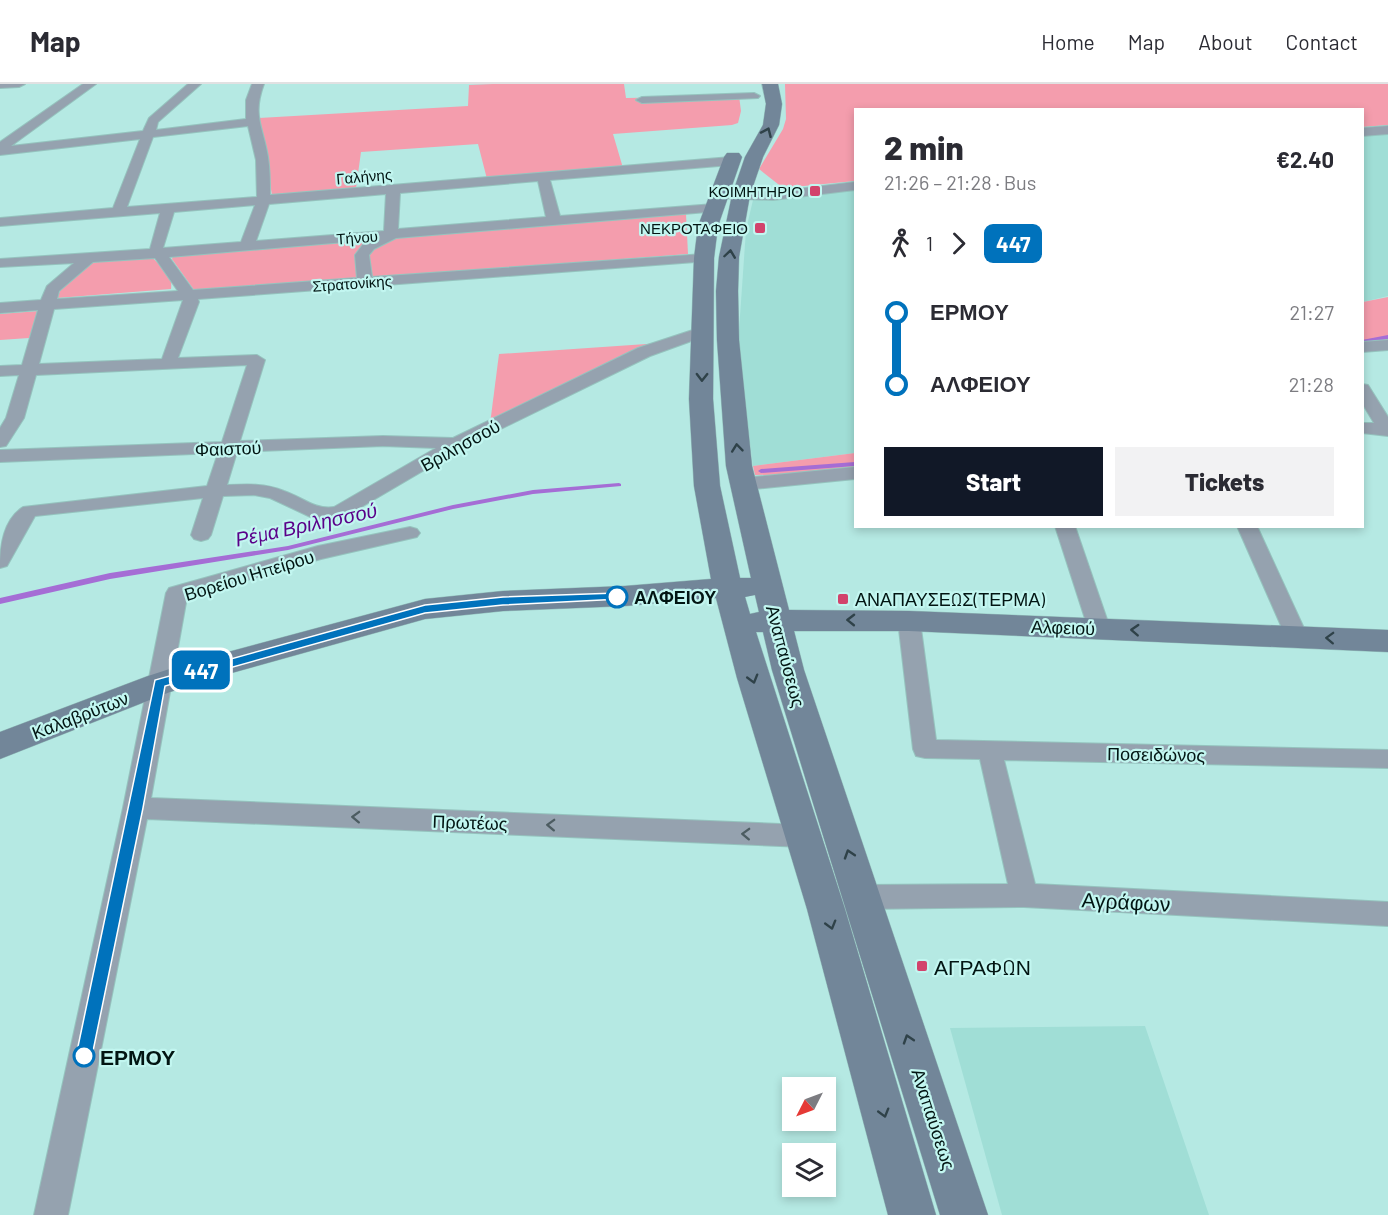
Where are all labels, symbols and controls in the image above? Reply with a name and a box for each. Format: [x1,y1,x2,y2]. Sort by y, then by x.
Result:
text: Map [30,24,81,58]
text: Home [1041,29,1095,54]
text: Map [1128,29,1165,54]
text: About [1198,29,1253,54]
text: Contact [1286,29,1358,54]
text: 2 min [884,127,964,167]
one-way arrow [760,128,772,139]
text: €2.40 [1276,146,1334,172]
street label: Γαλήνης [335,165,393,187]
text: 21:26 – 21:28 · Bus [884,170,1036,194]
place label: ΚΟΙΜΗΤΗΡΙΟ [708,182,803,200]
marker: ΚΟΙΜΗΤΗΡΙΟ [808,184,822,198]
place label: ΝΕΚΡΟΤΑΦΕΙΟ [640,219,748,237]
marker: ΝΕΚΡΟΤΑΦΕΙΟ [753,221,767,235]
street label: Τήνου [336,227,378,247]
icon: walk [884,227,917,260]
icon: forward [942,227,975,260]
text: 1 [926,231,933,255]
text: 447 [996,231,1030,256]
one-way arrow [723,249,735,258]
street label: Στρατονίκης [312,271,392,295]
text: ΕΡΜΟΥ [930,298,1009,324]
text: 21:27 [1290,300,1334,324]
text: ΑΛΦΕΙΟΥ [930,370,1031,396]
one-way arrow [696,372,708,381]
text: 21:28 [1289,372,1334,396]
street label: Βριλησσού [416,414,504,476]
street label: Φαιστού [194,436,262,460]
one-way arrow [731,444,744,453]
button: Start [884,447,1103,516]
button: Tickets [1115,447,1334,516]
water label: Ρέμα Βριλησσού [233,497,379,551]
street label: Βορείου Ηπείρου [181,545,317,605]
marker: ΑΛΦΕΙΟΥ [606,586,628,608]
place label: ΑΛΦΕΙΟΥ [634,586,716,608]
place label: ΑΝΑΠΑΥΣΕΩΣ(ΤΕΡΜΑ) [855,588,1045,610]
marker: ΑΝΑΠΑΥΣΕΩΣ(ΤΕΡΜΑ) [836,592,850,606]
street label: Αναπαύσεως [762,603,810,710]
one-way arrow [846,614,855,626]
street label: Αλφειού [1031,615,1095,639]
one-way arrow [1130,623,1139,636]
one-way arrow [1325,632,1334,645]
line badge: 447 [166,650,236,690]
text: 447 [184,658,218,683]
one-way arrow [746,673,758,684]
street label: Καλαβρύτων [29,687,131,743]
street label: Ποσειδώνος [1107,742,1205,766]
street label: Πρωτέως [432,810,508,834]
one-way arrow [351,811,360,823]
one-way arrow [546,819,555,832]
one-way arrow [741,827,750,840]
one-way arrow [844,849,856,860]
street label: Αγράφων [1081,886,1171,916]
one-way arrow [824,919,836,930]
place label: ΑΓΡΑΦΩΝ [934,954,1031,979]
marker: ΑΓΡΑΦΩΝ [915,959,929,973]
one-way arrow [903,1034,916,1045]
place label: ΕΡΜΟΥ [100,1044,175,1069]
marker: ΕΡΜΟΥ [73,1045,95,1067]
street label: Αναπαύσεως [907,1066,961,1173]
north arrow [782,1077,836,1131]
map controls [782,1077,836,1197]
one-way arrow [877,1107,889,1118]
button: layers [782,1143,836,1197]

